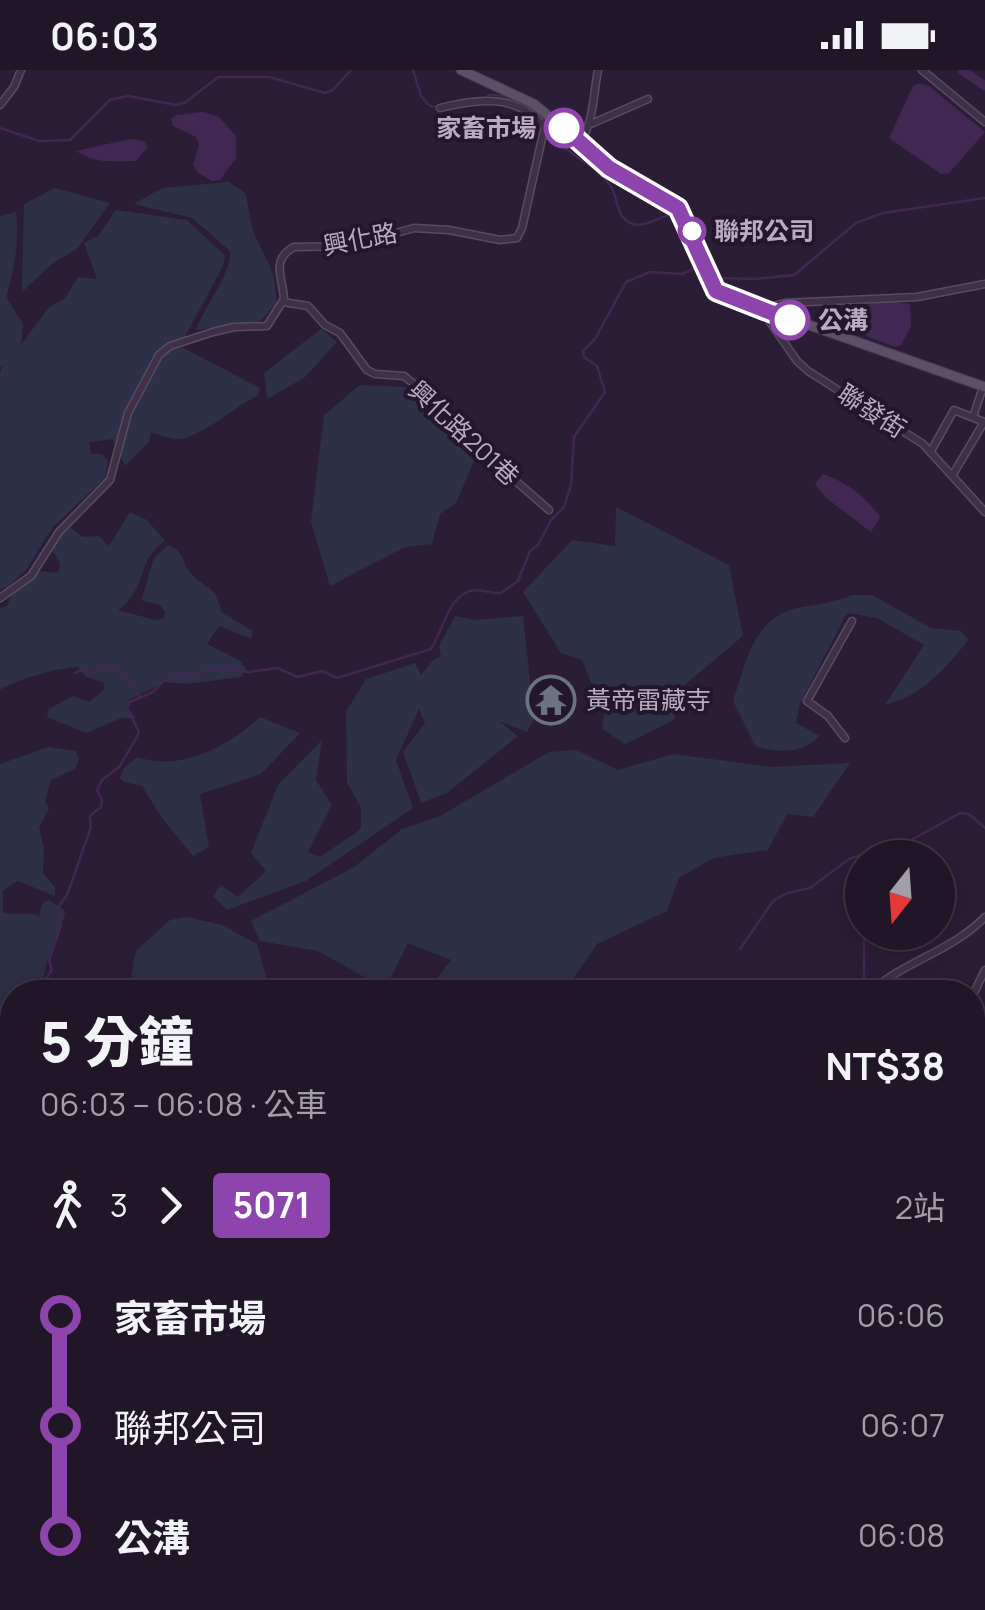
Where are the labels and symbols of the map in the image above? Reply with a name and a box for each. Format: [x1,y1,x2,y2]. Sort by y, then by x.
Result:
marker: 家畜市場 [545,109,583,147]
place label: 家畜市場 [436,110,536,145]
place label: 聯邦公司 [714,213,814,248]
street label: 興化路 [320,214,400,263]
marker: 聯邦公司 [679,218,705,244]
marker: 公溝 [771,301,809,339]
place label: 公溝 [818,302,868,337]
street label: 興化路201巷 [401,372,527,493]
street label: 聯發街 [831,375,913,446]
temple icon: 黃帝雷藏寺 [525,674,577,726]
place label: 黃帝雷藏寺 [586,682,711,717]
north arrow [845,840,955,950]

